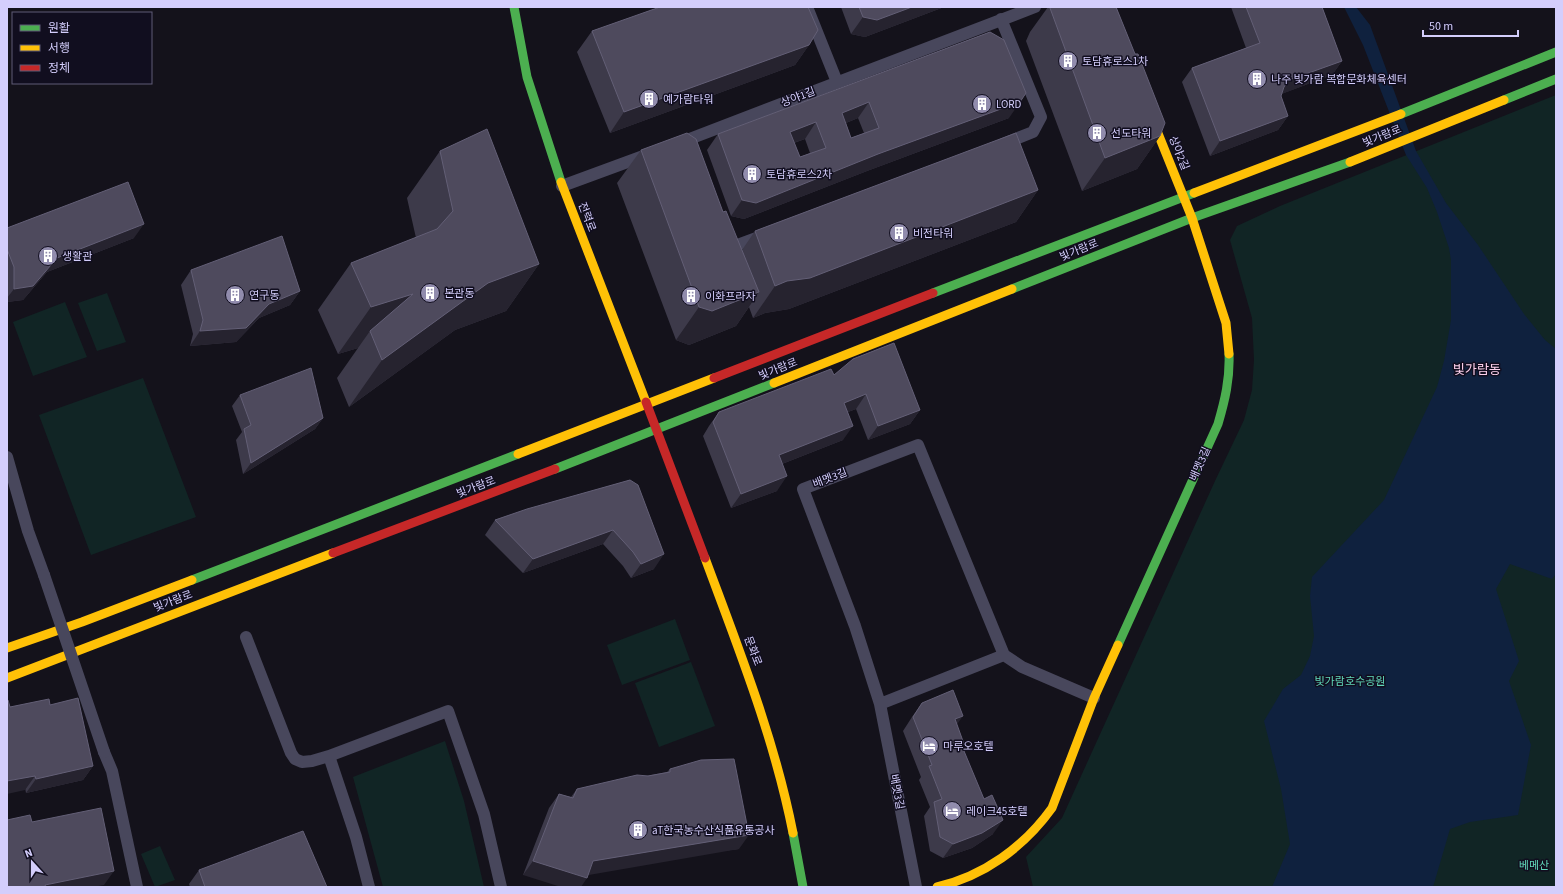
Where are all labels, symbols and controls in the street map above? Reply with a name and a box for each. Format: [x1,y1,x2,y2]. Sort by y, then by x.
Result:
legend [12,12,152,84]
scale bar [1423,12,1518,38]
text: 50 m [1429,18,1453,35]
text: 원활 [48,20,70,37]
text: 서행 [48,40,70,57]
building icon: 토담휴로스1차 [1057,50,1079,72]
place label: 토담휴로스1차 [1082,54,1148,69]
text: 정체 [48,60,70,77]
building icon: 나주 빛가람 복합문화체육센터 [1246,68,1268,90]
place label: 나주 빛가람 복합문화체육센터 [1271,72,1407,87]
street label: 상야1길 [779,84,817,110]
building icon: 예가람타워 [638,88,660,110]
place label: 예가람타워 [663,92,714,107]
building icon: LORD [971,93,993,115]
place label: LORD [996,97,1022,112]
street label: 빛가람로 [1360,121,1404,151]
building icon: 선도타워 [1086,122,1108,144]
place label: 선도타워 [1111,126,1151,141]
street label: 상야2길 [1165,134,1193,172]
building icon: 토담휴로스2차 [741,163,763,185]
place label: 토담휴로스2차 [766,167,832,182]
street label: 전력로 [575,200,599,234]
building icon: 비전타워 [888,222,910,244]
place label: 비전타워 [913,226,953,241]
street label: 빛가람로 [1057,235,1101,265]
building icon: 생활관 [37,245,59,267]
place label: 생활관 [62,249,92,264]
building icon: 본관동 [419,282,441,304]
building icon: 연구동 [224,284,246,306]
building icon: 이화프라자 [680,285,702,307]
place label: 본관동 [444,286,474,301]
place label: 연구동 [249,288,279,303]
place label: 이화프라자 [705,289,756,304]
street label: 빛가람로 [756,354,800,384]
district label: 빛가람동 [1453,361,1501,379]
street label: 배멧3길 [1186,445,1214,483]
street label: 배멧3길 [811,465,849,491]
street label: 빛가람로 [454,473,498,501]
street label: 빛가람로 [151,587,195,615]
street label: 문화로 [741,634,765,668]
park label: 빛가람호수공원 [1315,674,1385,689]
hotel icon: 마루오호텔 [918,735,940,757]
place label: 마루오호텔 [943,739,994,754]
street label: 배멧3길 [886,773,908,811]
hotel icon: 레이크45호텔 [941,800,963,822]
place label: 레이크45호텔 [966,804,1028,819]
building icon: aT한국농수산식품유통공사 [627,819,649,841]
place label: aT한국농수산식품유통공사 [652,823,775,838]
north arrow [12,842,52,882]
text: N [22,845,35,861]
park label: 베메산 [1519,858,1549,873]

